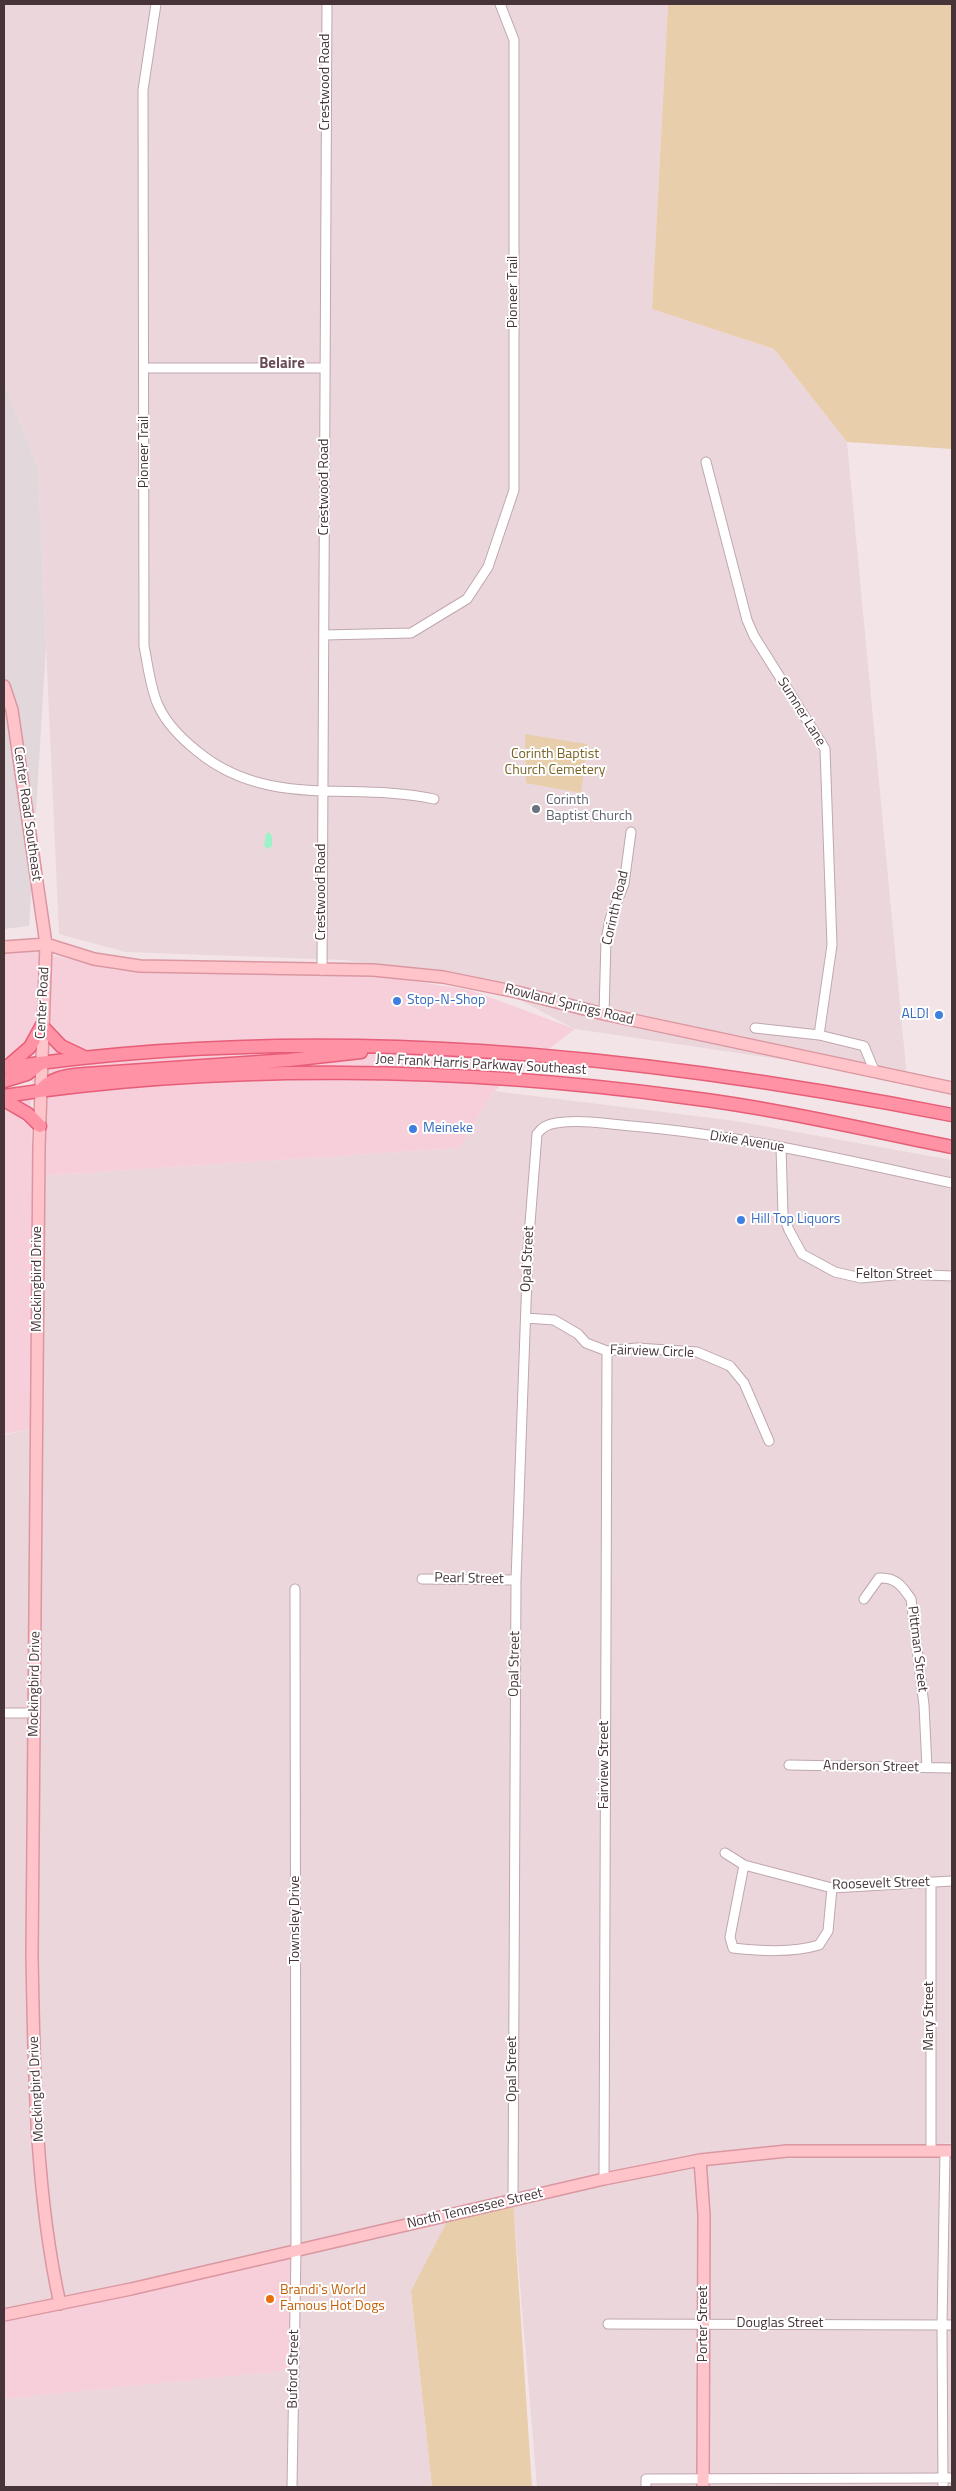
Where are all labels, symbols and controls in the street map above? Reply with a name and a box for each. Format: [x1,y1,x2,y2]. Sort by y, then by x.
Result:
street label: Crestwood Road [318,34,334,130]
street label: Pioneer Trail [506,256,522,328]
district label: Belaire [259,355,305,373]
street label: Pioneer Trail [137,416,153,488]
street label: Crestwood Road [317,439,333,535]
street label: Sumner Lane [773,675,829,749]
street label: Center Road Southeast [9,746,45,882]
park label: Corinth Baptist Church Cemetery [505,747,605,780]
place label: Corinth Baptist Church [546,793,632,826]
marker: Corinth Baptist Church [530,803,542,815]
street label: Crestwood Road [314,844,330,940]
street label: Corinth Road [599,869,633,947]
street label: Center Road [33,966,53,1040]
street label: Rowland Springs Road [503,981,635,1029]
place label: Stop-N-Shop [407,993,485,1009]
marker: Stop-N-Shop [391,995,403,1007]
place label: ALDI [901,1007,929,1023]
marker: ALDI [933,1009,945,1021]
street label: Joe Frank Harris Parkway Southeast [375,1051,587,1079]
place label: Meineke [423,1121,473,1137]
marker: Meineke [407,1123,419,1135]
street label: Dixie Avenue [708,1128,786,1156]
place label: Hill Top Liquors [751,1212,840,1228]
marker: Hill Top Liquors [735,1214,747,1226]
street label: Mockingbird Drive [30,1226,46,1332]
street label: Opal Street [518,1226,538,1292]
street label: Felton Street [856,1267,932,1283]
street label: Fairview Circle [610,1342,694,1362]
street label: Pearl Street [434,1570,504,1588]
street label: Pittman Street [903,1605,931,1693]
street label: Mockingbird Drive [26,1631,44,1737]
street label: Opal Street [506,1631,524,1697]
street label: Fairview Street [597,1721,613,1809]
street label: Anderson Street [823,1758,919,1776]
street label: Roosevelt Street [832,1874,930,1894]
street label: Townsley Drive [288,1876,304,1964]
street label: Mary Street [922,1981,938,2051]
street label: Mockingbird Drive [26,2036,48,2142]
street label: Opal Street [505,2036,521,2102]
street label: North Tennessee Street [406,2185,544,2233]
place label: Brandi's World Famous Hot Dogs [280,2283,385,2316]
street label: Porter Street [696,2286,712,2362]
marker: Brandi's World Famous Hot Dogs [264,2293,276,2305]
street label: Douglas Street [737,2316,823,2332]
street label: Buford Street [285,2329,303,2409]

